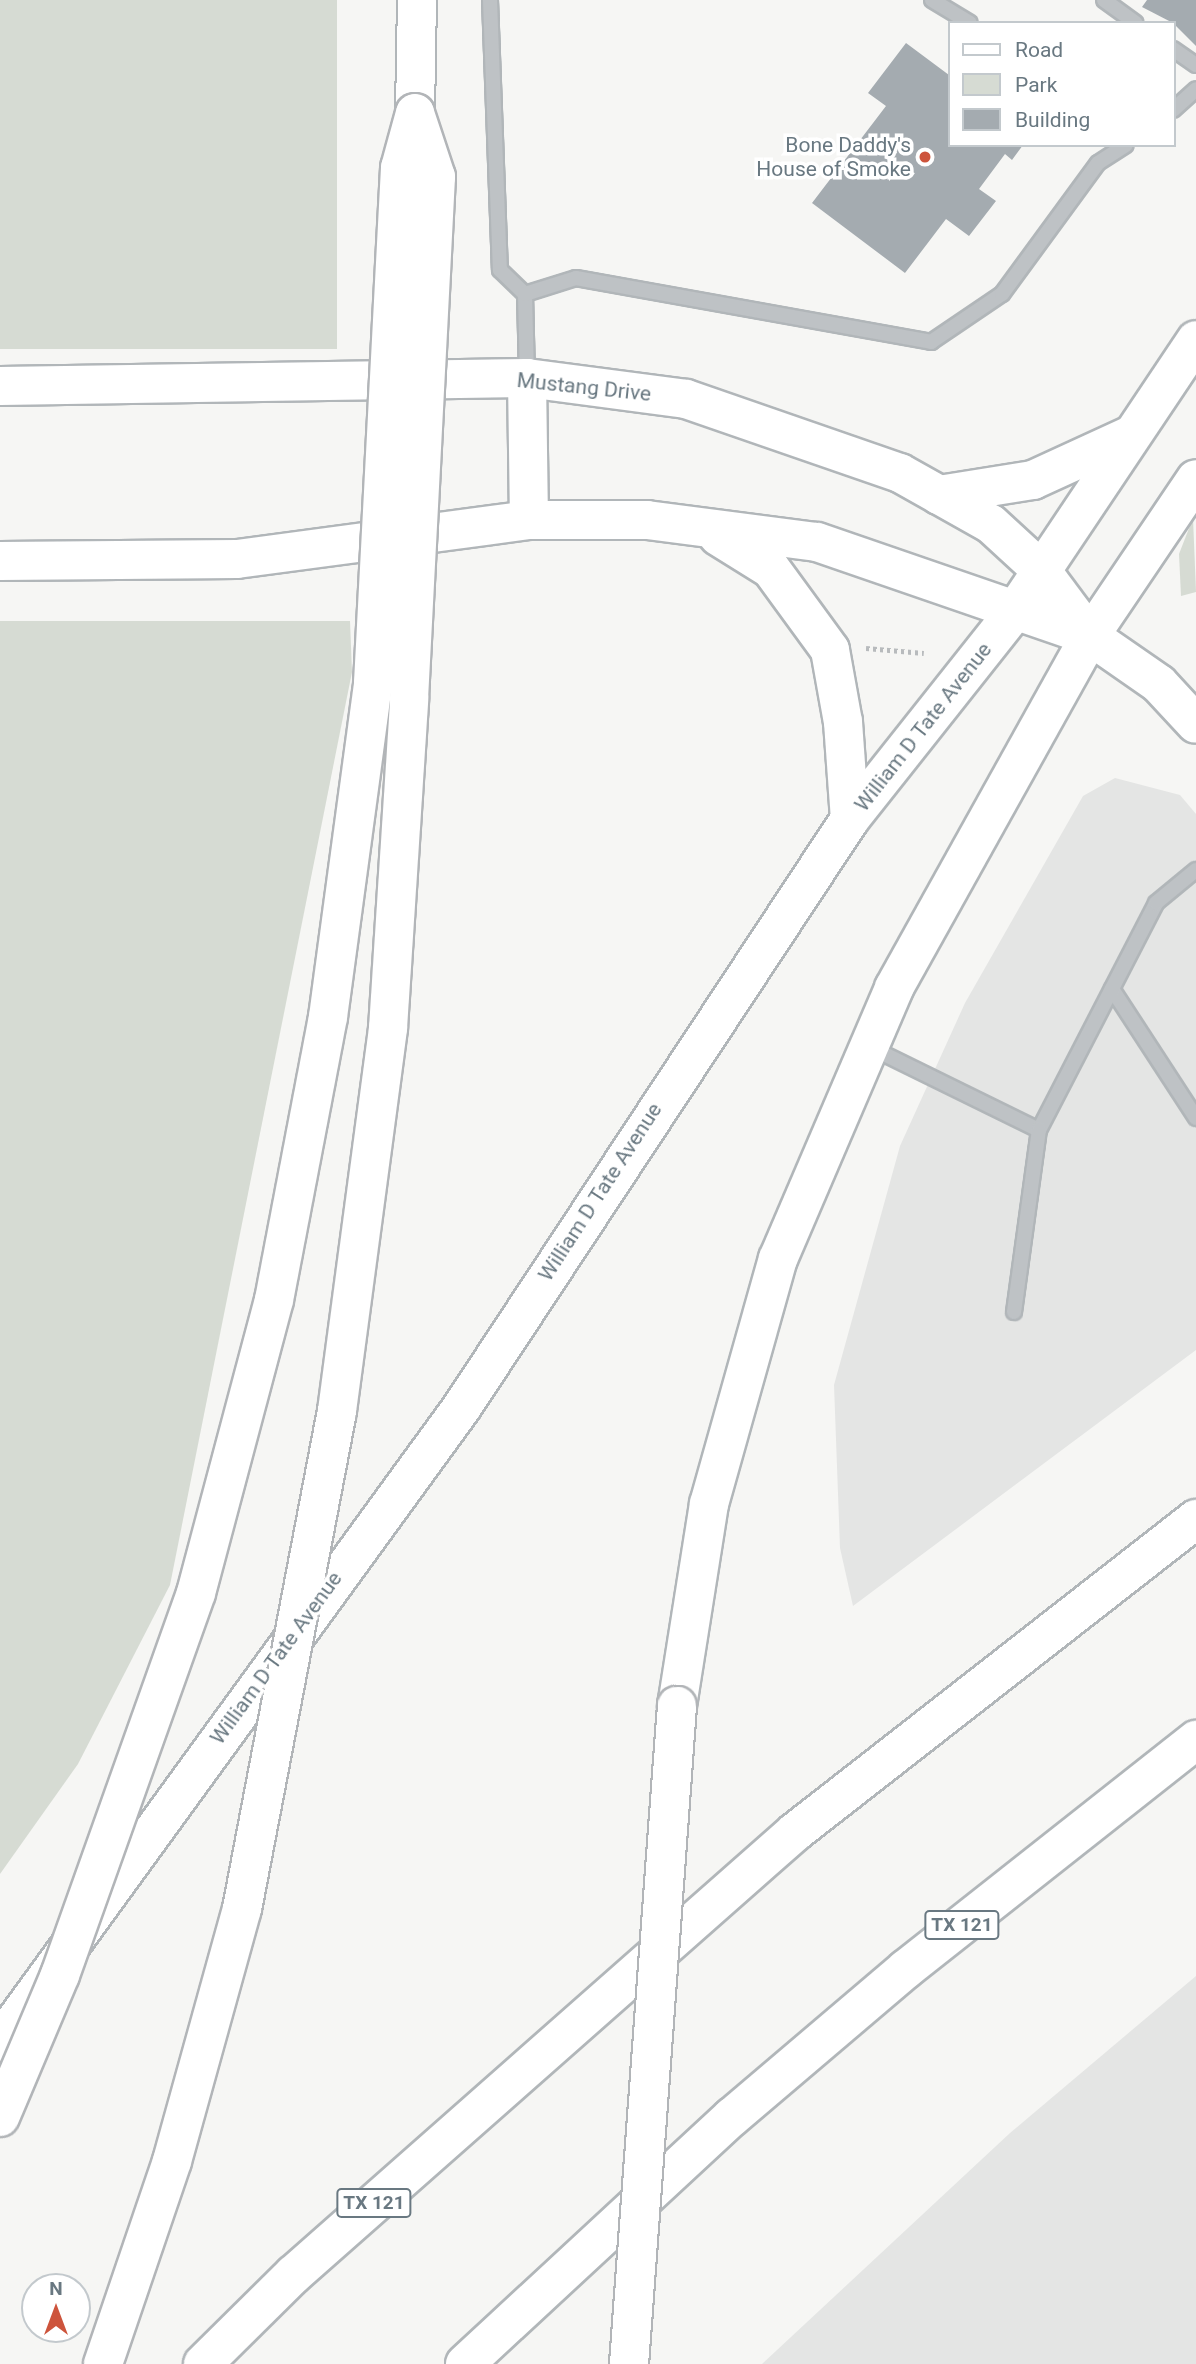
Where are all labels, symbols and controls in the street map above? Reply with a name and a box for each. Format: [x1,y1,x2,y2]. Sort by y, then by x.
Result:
legend [948,21,1175,147]
text: Road [1015,38,1063,62]
text: Park [1015,73,1057,97]
text: Building [1015,108,1090,132]
place label: Bone Daddy's House of Smoke [756,132,911,182]
marker: Bone Daddy's House of Smoke [917,149,933,165]
street label: Mustang Drive [516,367,652,407]
street label: William D Tate Avenue [849,637,997,817]
street label: William D Tate Avenue [533,1098,667,1286]
street label: William D Tate Avenue [205,1567,347,1749]
road number: TX 121 [923,1910,1000,1940]
road number: TX 121 [336,2188,412,2218]
north arrow [21,2273,91,2343]
text: N [49,2277,63,2300]

